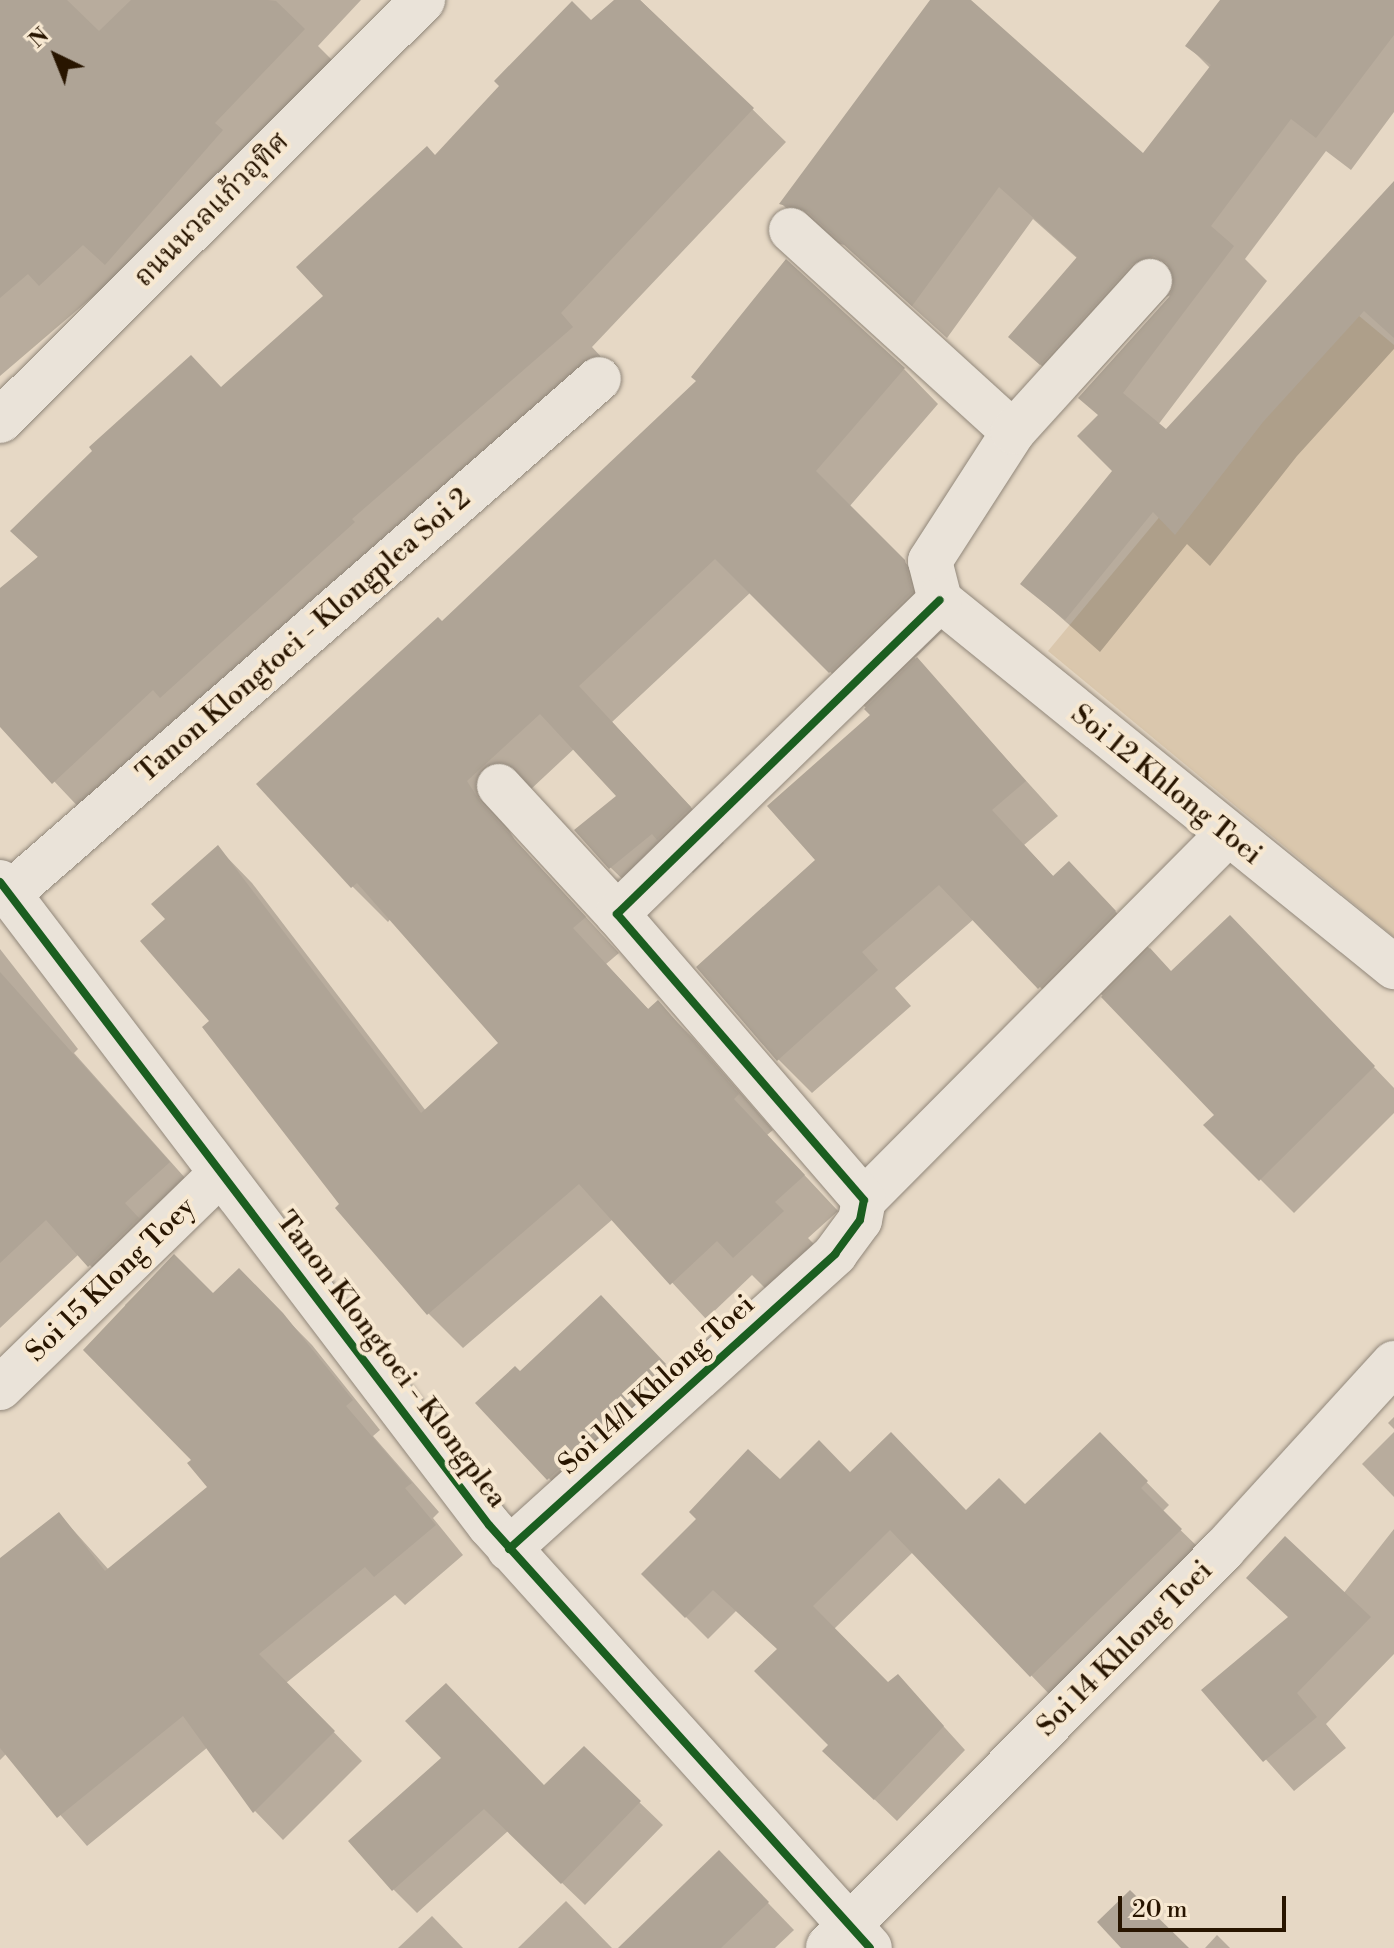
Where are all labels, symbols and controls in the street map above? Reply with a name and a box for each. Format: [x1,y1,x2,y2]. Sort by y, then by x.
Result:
north arrow [16,16,96,96]
text: N [24,22,55,54]
street label: ถนนนวลแก้วอุทิศ [128,126,296,294]
street label: Tanon Klongtoei - Klongplea Soi 2 [130,482,478,790]
street label: Soi 12 Khlong Toei [1064,698,1268,872]
street label: Soi 15 Klong Toey [19,1191,203,1369]
street label: Tanon Klongtoei - Klongplea [269,1205,513,1515]
street label: Soi 14/1 Khlong Toei [552,1288,762,1482]
street label: Soi 14 Khlong Toei [1030,1554,1220,1744]
scale bar [1122,1880,1290,1930]
text: 20 m [1132,1895,1188,1925]

